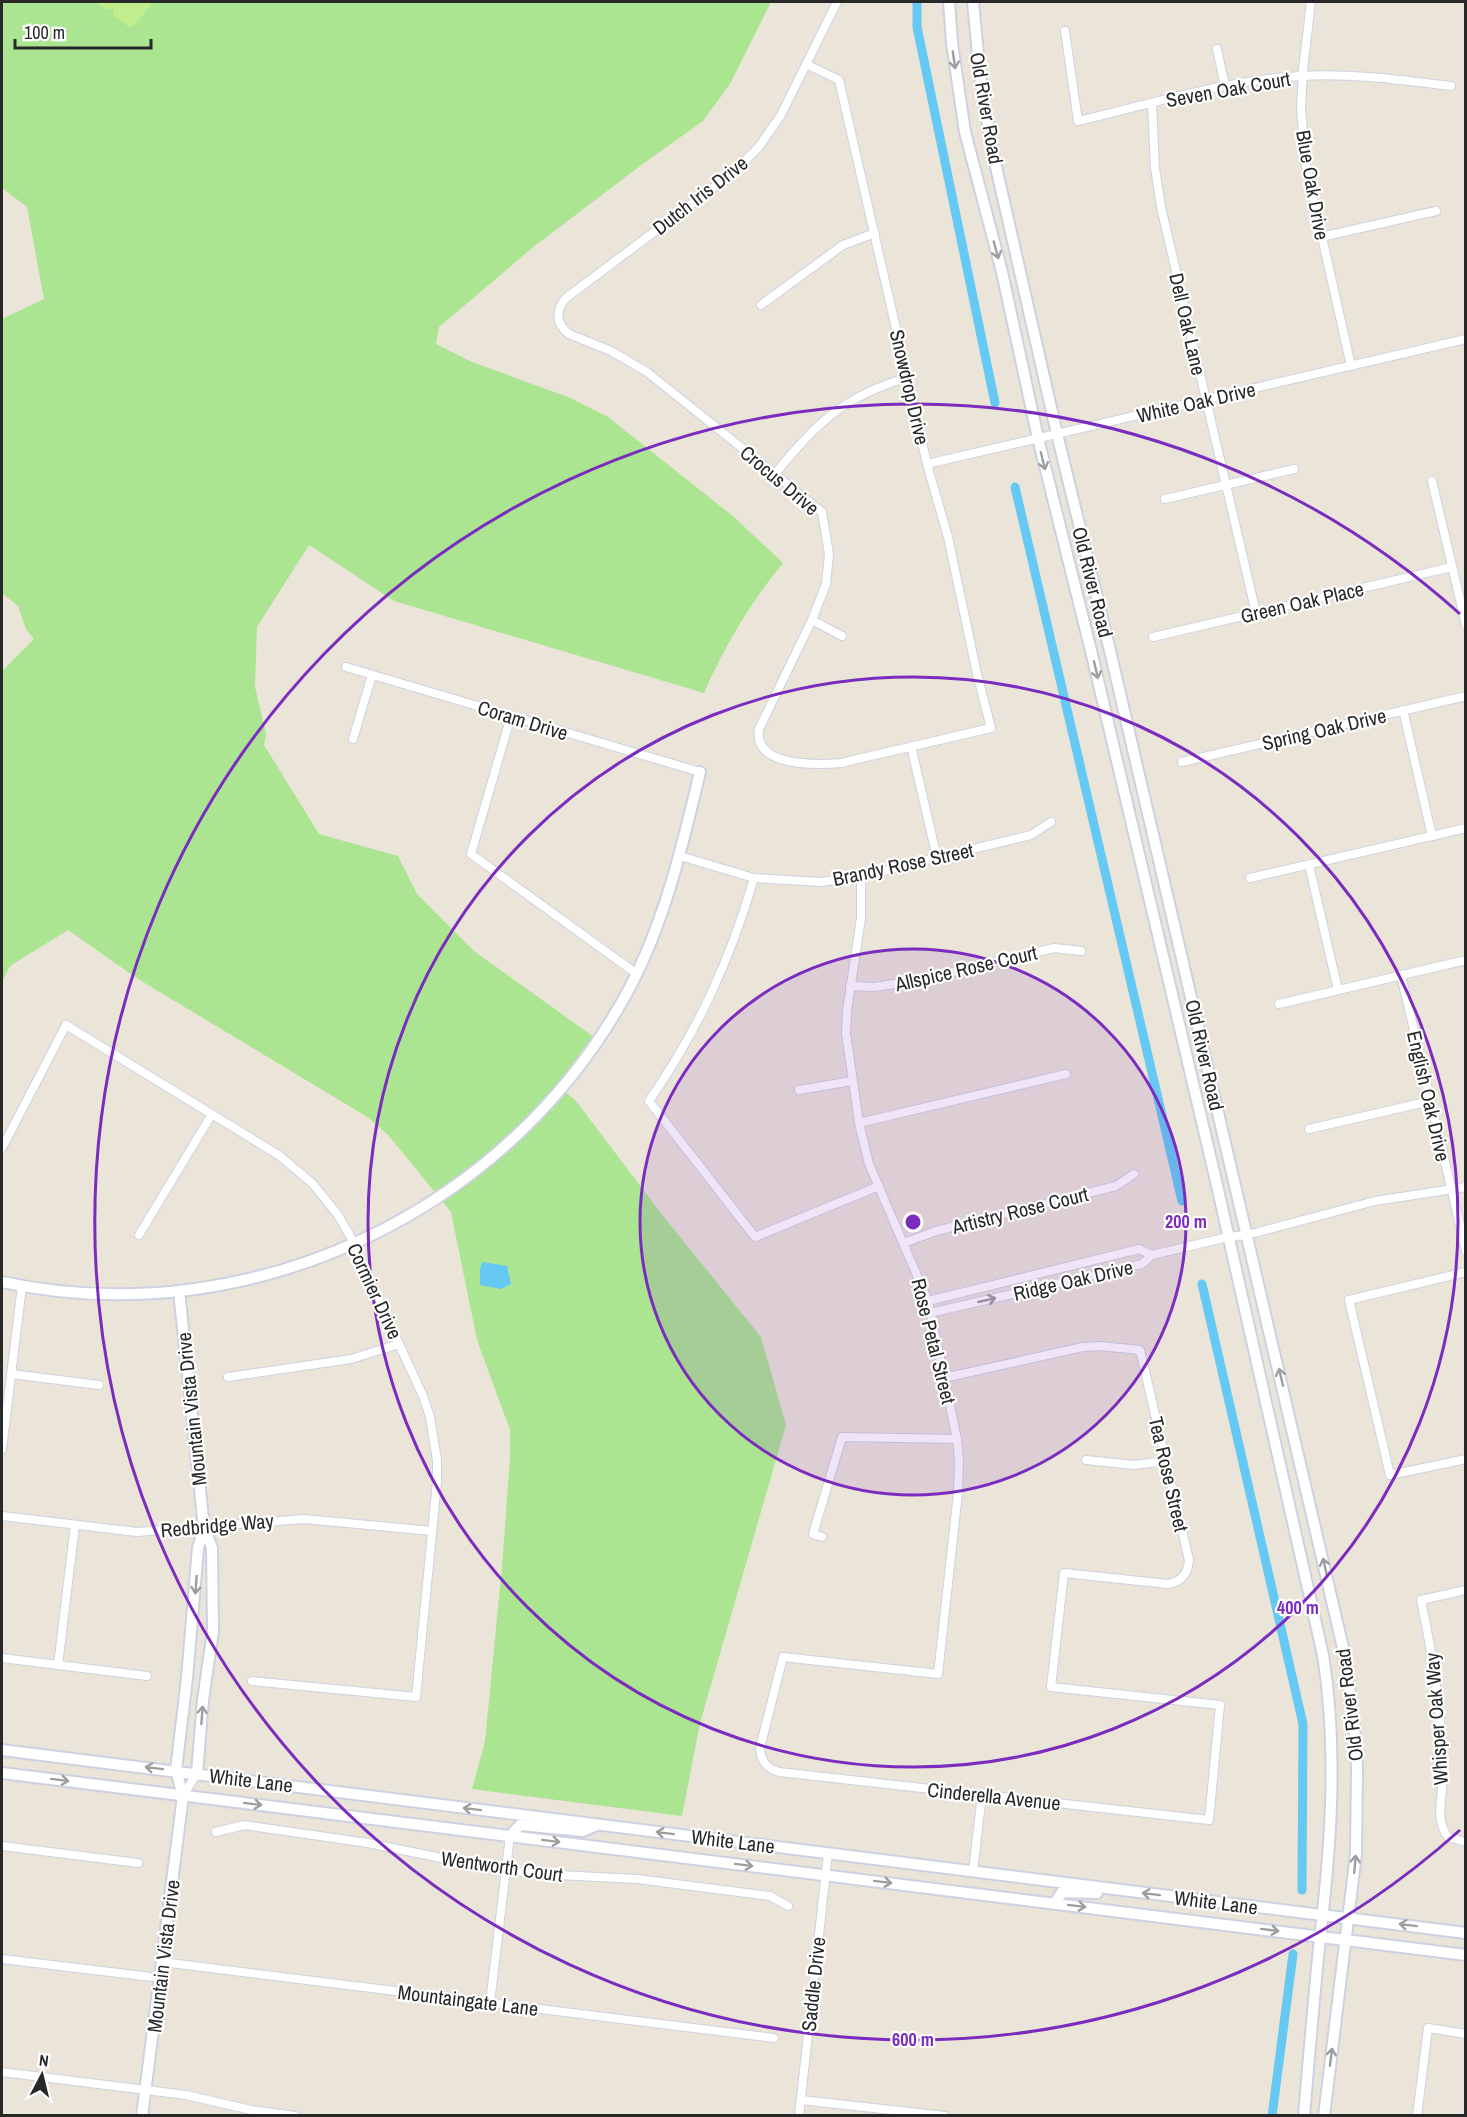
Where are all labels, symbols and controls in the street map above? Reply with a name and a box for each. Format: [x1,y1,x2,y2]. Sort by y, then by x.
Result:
scale bar [15,12,152,50]
text: 100 m [24,20,65,45]
one-way arrow [949,49,960,69]
street label: Old River Road [964,50,1010,166]
street label: Seven Oak Court [1164,65,1293,113]
street label: Blue Oak Drive [1290,128,1336,242]
street label: Dutch Iris Drive [647,149,753,241]
one-way arrow [991,240,1003,259]
street label: Dell Oak Lane [1163,270,1213,378]
street label: Snowdrop Drive [884,327,936,447]
street label: White Oak Drive [1134,375,1258,429]
street label: Crocus Drive [735,439,825,521]
one-way arrow [1038,451,1050,470]
street label: Old River Road [1066,524,1120,640]
street label: Green Oak Place [1238,575,1366,629]
one-way arrow [1090,660,1102,679]
street label: Coram Drive [475,694,571,746]
street label: Spring Oak Drive [1259,702,1389,756]
street label: Brandy Rose Street [830,836,976,892]
street label: Allspice Rose Court [891,938,1040,998]
street label: Old River Road [1179,997,1231,1113]
street label: English Oak Drive [1401,1028,1457,1164]
street label: Artistry Rose Court [948,1180,1091,1240]
text: 200 m [1165,1209,1207,1234]
centre of rings [903,1212,923,1232]
street label: Cormier Drive [341,1239,409,1343]
street label: Ridge Oak Drive [1010,1253,1136,1307]
street label: Rose Petal Street [905,1275,963,1407]
one-way arrow [977,1294,996,1305]
street label: Mountain Vista Drive [170,1331,212,1487]
one-way arrow [1274,1368,1286,1387]
street label: Tea Rose Street [1143,1414,1195,1535]
street label: Redbridge Way [159,1507,275,1543]
one-way arrow [1319,1558,1331,1577]
one-way arrow [190,1575,201,1595]
text: 400 m [1277,1595,1319,1620]
street label: Old River Road [1329,1647,1369,1763]
street label: Whisper Oak Way [1418,1651,1454,1786]
one-way arrow [197,1705,208,1725]
street label: White Lane [208,1761,294,1799]
one-way arrow [144,1762,164,1773]
one-way arrow [49,1775,69,1786]
street label: Cinderella Avenue [926,1776,1062,1816]
one-way arrow [243,1799,262,1810]
one-way arrow [463,1803,482,1814]
street label: White Lane [690,1822,776,1860]
one-way arrow [656,1827,676,1838]
one-way arrow [540,1836,560,1847]
street label: Wentworth Court [439,1844,565,1888]
one-way arrow [1350,1855,1361,1874]
one-way arrow [734,1859,754,1870]
one-way arrow [873,1877,892,1888]
street label: Mountain Vista Drive [140,1878,186,2034]
street label: White Lane [1173,1883,1259,1921]
one-way arrow [1142,1888,1162,1899]
one-way arrow [1066,1901,1086,1912]
one-way arrow [1398,1920,1418,1931]
one-way arrow [1260,1925,1279,1936]
street label: Saddle Drive [795,1935,831,2033]
street label: Mountaingate Lane [396,1978,540,2022]
text: 600 m [892,2027,934,2052]
north arrow [12,2045,72,2105]
one-way arrow [1326,2048,1337,2068]
text: N [38,2049,50,2072]

